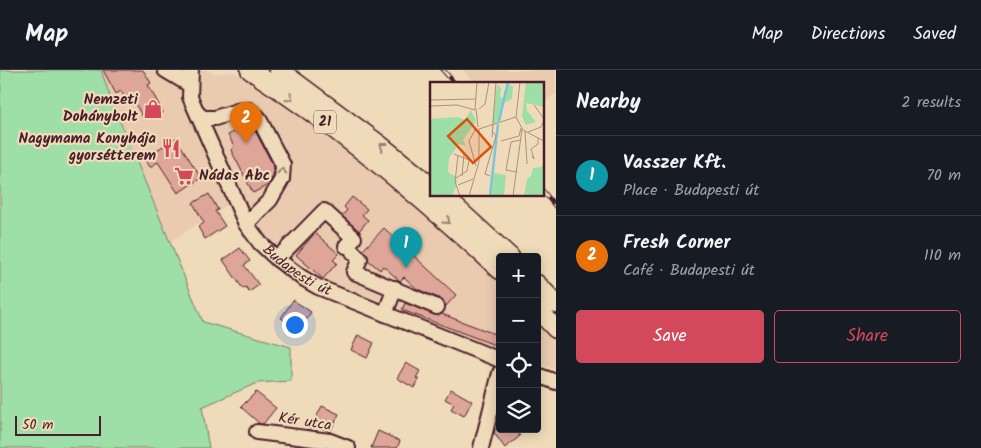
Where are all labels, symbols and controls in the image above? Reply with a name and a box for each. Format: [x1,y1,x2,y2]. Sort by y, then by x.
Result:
text: Map [25,15,68,54]
text: Map [751,20,783,49]
text: Directions [811,20,885,49]
text: Saved [913,20,956,49]
inset map [430,82,544,196]
text: Nearby [576,86,641,119]
place label: Nemzeti Dohánybolt [63,88,139,129]
text: 2 results [901,90,961,115]
one-way arrow [284,92,294,101]
shop icon: Nemzeti Dohánybolt [142,98,164,120]
pin: 2 [230,102,262,143]
road number: 21 [314,111,336,134]
place label: Nagymama Konyhája gyorsétterem [18,127,156,168]
restaurant icon: Nagymama Konyhája gyorsétterem [160,137,182,159]
one-way arrow [380,144,389,152]
text: Vasszer Kft. [623,148,726,178]
text: 1 [590,163,594,188]
text: 70 m [926,163,961,188]
place label: Nádas Abc [199,164,270,188]
supermarket icon: Nádas Abc [173,165,195,187]
one-way arrow [277,167,287,174]
text: Place · Budapesti út [623,178,759,203]
one-way arrow [442,216,451,225]
pin: 1 [390,227,422,268]
text: Fresh Corner [623,228,730,258]
street label: Budapesti út [257,239,335,303]
text: 2 [587,243,597,268]
text: 110 m [924,243,961,268]
map controls [496,253,541,433]
button: + [496,253,541,298]
text: Café · Budapesti út [623,258,755,283]
button: − [496,298,541,343]
button: Save [576,310,764,363]
button: Share [774,310,961,363]
your location [282,312,308,338]
button: locate [496,343,541,388]
button: layers [496,388,541,433]
street label: Kér utca [277,406,333,438]
scale bar [15,413,101,436]
text: 50 m [22,414,53,436]

